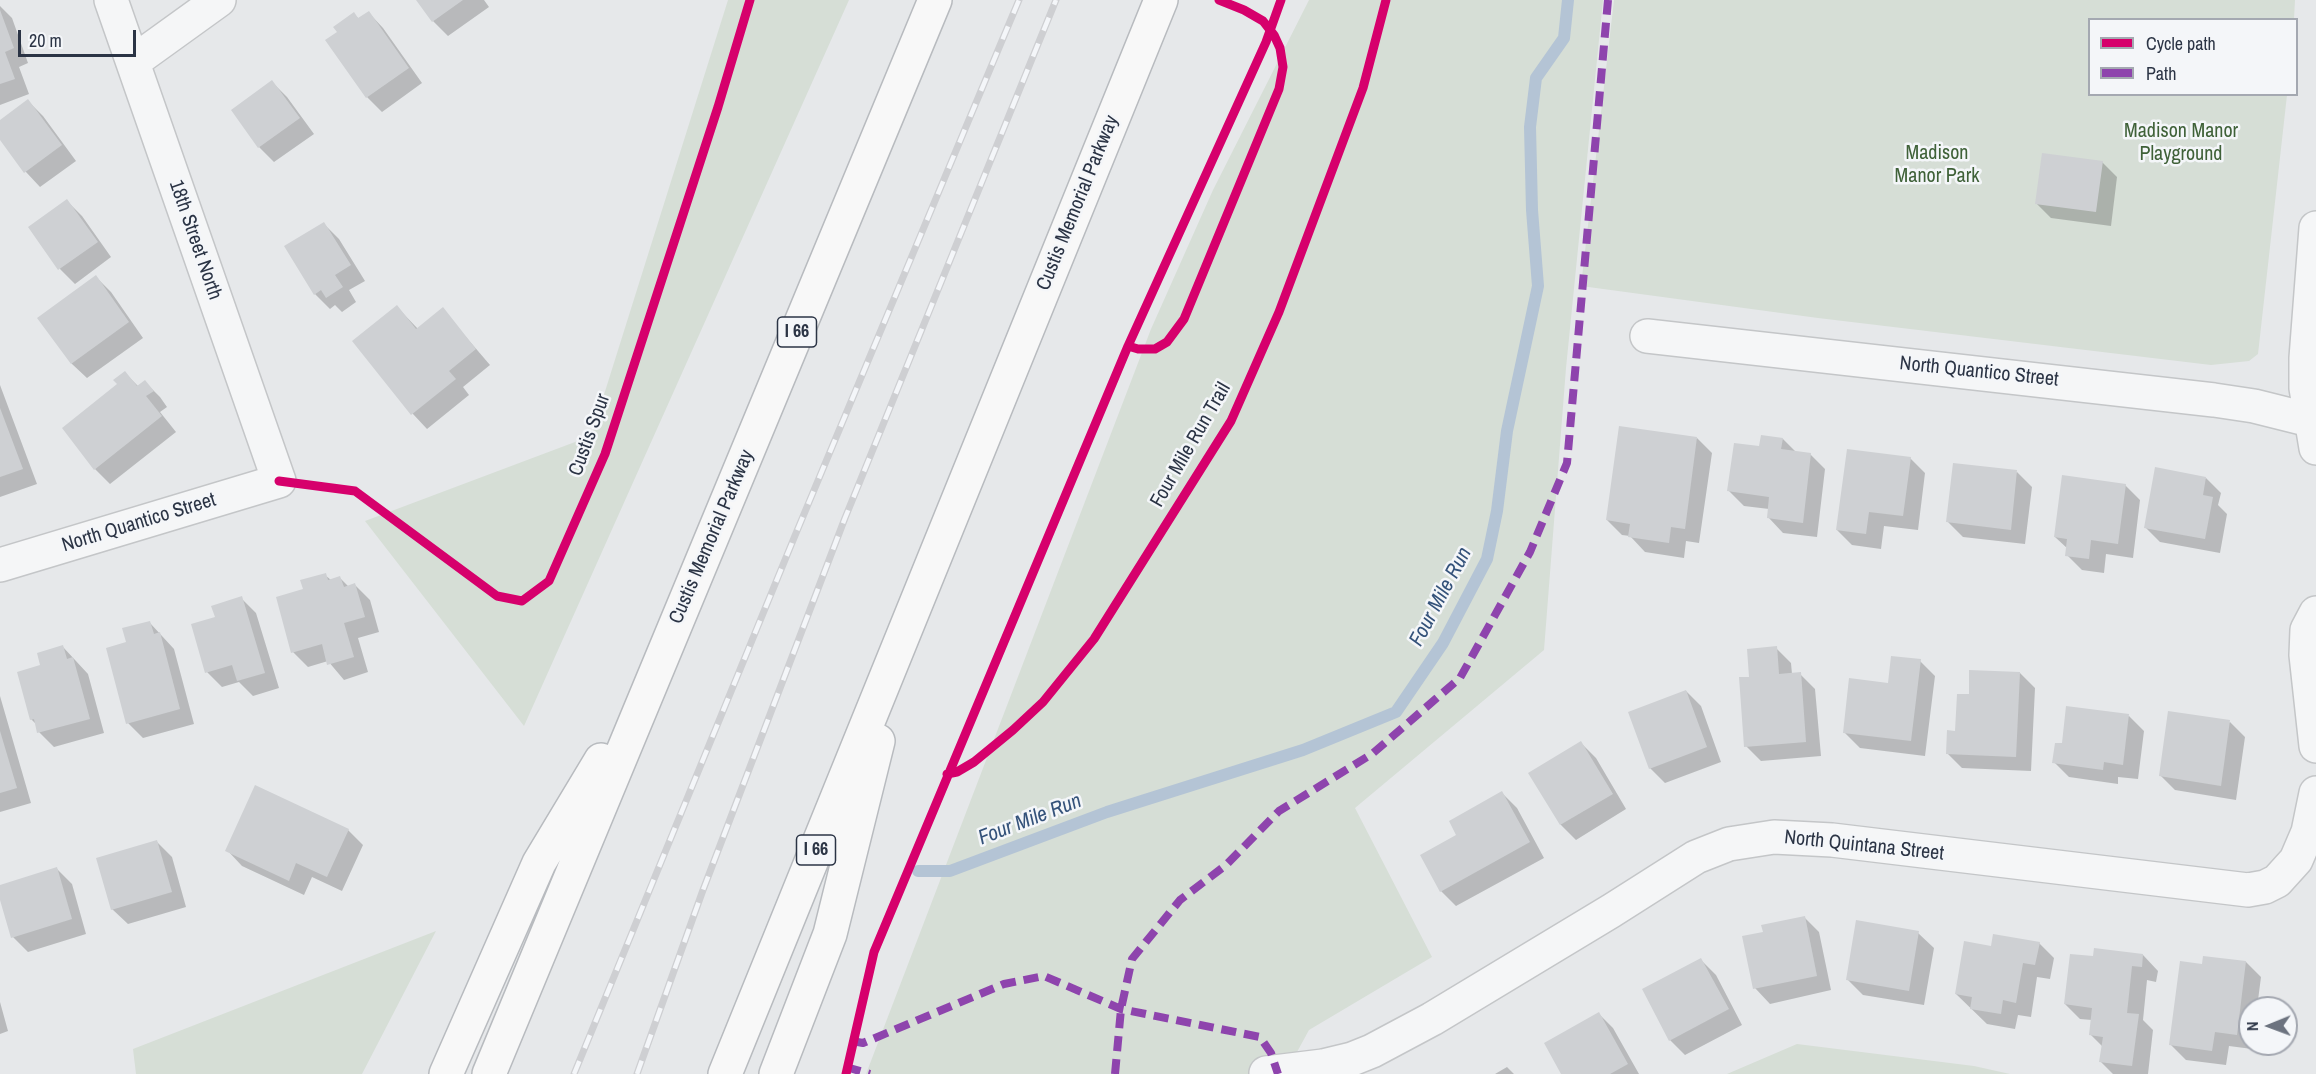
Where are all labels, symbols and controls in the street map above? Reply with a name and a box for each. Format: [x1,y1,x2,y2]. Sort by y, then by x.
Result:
scale bar [21,18,140,56]
legend [2088,18,2298,96]
text: 20 m [29,28,62,53]
text: Cycle path [2146,31,2216,56]
text: Path [2146,61,2176,86]
street label: Custis Memorial Parkway [1032,112,1124,294]
park label: Madison Manor Playground [2124,120,2238,167]
park label: Madison Manor Park [1895,142,1979,189]
street label: 18th Street North [163,177,227,303]
road number: I 66 [778,317,816,347]
street label: North Quantico Street [1898,352,2060,392]
street label: Four Mile Run Trail [1146,378,1236,512]
street label: Custis Spur [564,391,616,479]
street label: Custis Memorial Parkway [664,446,760,628]
street label: North Quantico Street [59,488,219,558]
water label: Four Mile Run [1404,543,1478,651]
water label: Four Mile Run [975,789,1085,851]
street label: North Quintana Street [1783,826,1945,866]
road number: I 66 [796,835,836,865]
north arrow [2238,996,2298,1056]
text: N [2241,1021,2263,1031]

